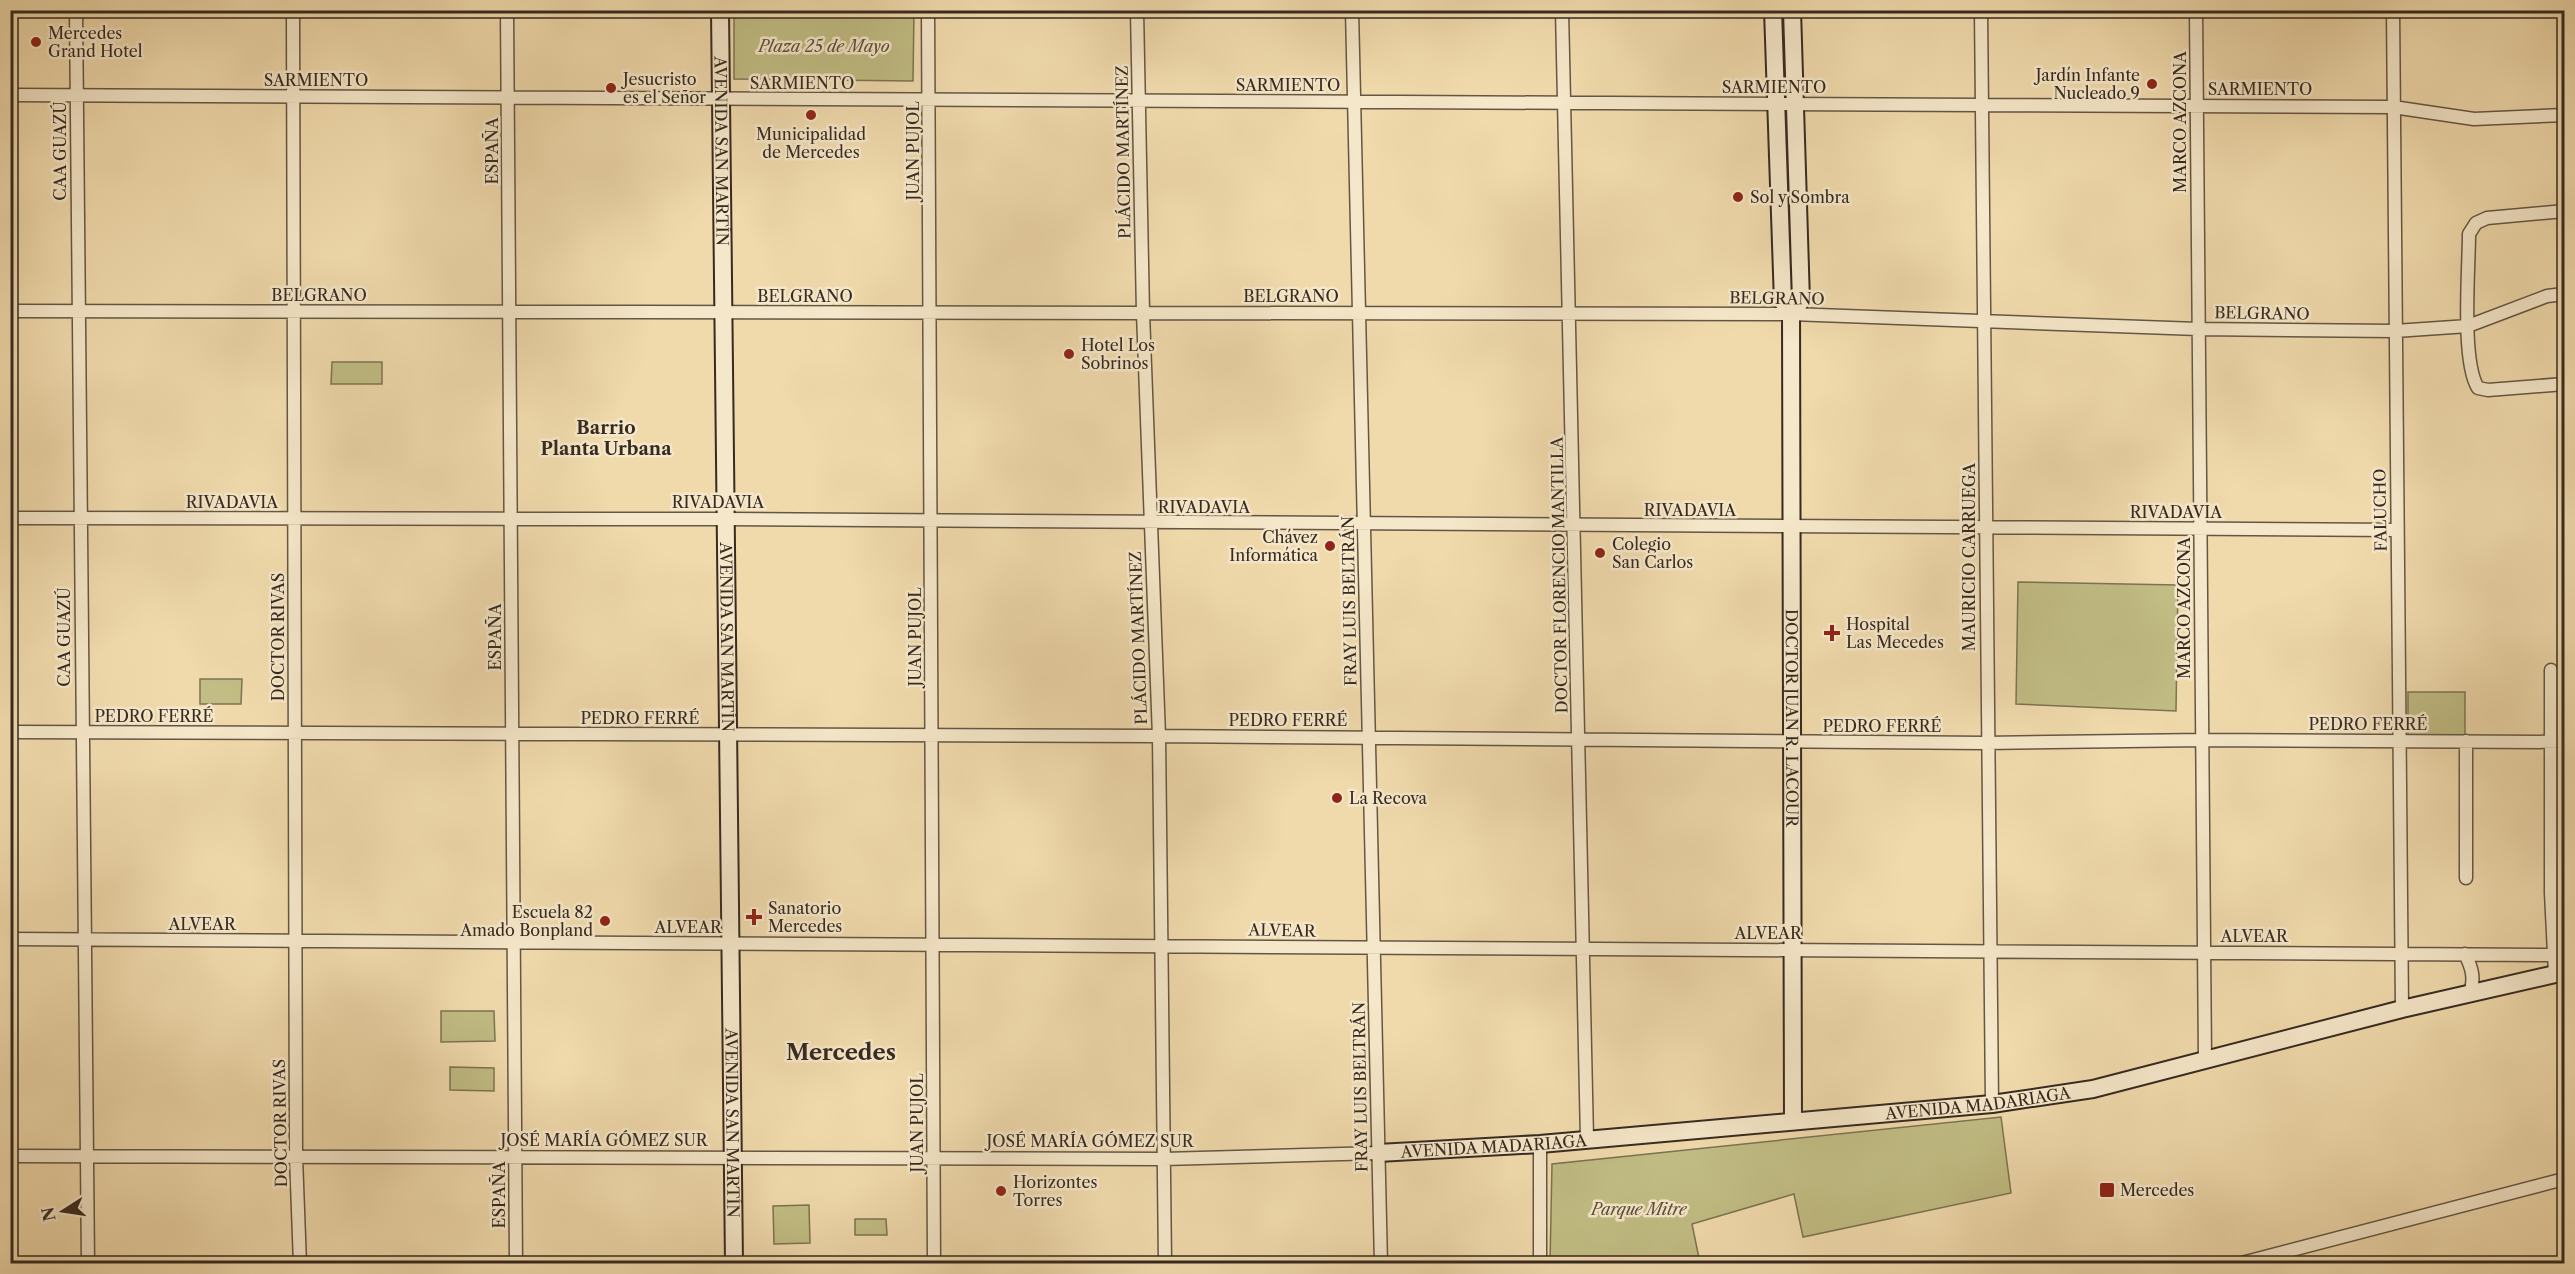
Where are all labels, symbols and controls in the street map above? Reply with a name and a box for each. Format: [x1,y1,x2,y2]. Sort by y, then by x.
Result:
place label: Mercedes Grand Hotel [48,23,143,61]
marker: Mercedes Grand Hotel [29,35,43,49]
park label: Plaza 25 de Mayo [756,36,890,56]
street label: MARCO AZCONA [2170,50,2190,193]
street label: AVENIDA SAN MARTÍN [711,55,733,246]
street label: PLÁCIDO MARTÍNEZ [1111,65,1135,239]
place label: Jardín Infante Nucleado 9 [2033,65,2140,103]
place label: Jesucristo es el Señor [620,69,706,107]
street label: SARMIENTO [264,70,368,90]
street label: SARMIENTO [750,73,854,93]
street label: SARMIENTO [1236,75,1340,95]
street label: SARMIENTO [1722,77,1826,97]
marker: Jardín Infante Nucleado 9 [2145,77,2159,91]
street label: SARMIENTO [2208,79,2312,99]
marker: Jesucristo es el Señor [604,81,618,95]
street label: CAA GUAZÚ [50,101,70,201]
street label: JUAN PUJOL [903,101,923,204]
marker: Municipalidad de Mercedes [804,108,818,122]
street label: ESPAÑA [481,116,502,185]
place label: Municipalidad de Mercedes [756,124,866,162]
place label: Sol y Sombra [1750,187,1850,207]
marker: Sol y Sombra [1731,190,1745,204]
street label: BELGRANO [271,285,367,305]
street label: BELGRANO [757,286,853,306]
street label: BELGRANO [1243,286,1339,306]
street label: BELGRANO [1729,287,1825,309]
street label: BELGRANO [2214,302,2310,324]
place label: Hotel Los Sobrinos [1081,335,1155,373]
marker: Hotel Los Sobrinos [1062,347,1076,361]
district label: Barrio Planta Urbana [540,417,672,460]
street label: DOCTOR FLORENCIO MANTILLA [1547,435,1571,713]
street label: MAURICIO CARRUEGA [1959,462,1979,651]
street label: FALUCHO [2369,468,2391,552]
street label: RIVADAVIA [186,492,279,512]
street label: RIVADAVIA [672,492,765,512]
street label: RIVADAVIA [1158,497,1251,517]
street label: RIVADAVIA [1644,500,1737,520]
street label: RIVADAVIA [2130,502,2223,522]
street label: FRAY LUIS BELTRÁN [1338,516,1360,686]
place label: Chávez Informática [1229,527,1319,565]
place label: Colegio San Carlos [1612,534,1693,572]
street label: MARCO AZCONA [2174,536,2194,679]
marker: Chávez Informática [1323,539,1337,553]
street label: AVENIDA SAN MARTÍN [716,541,738,732]
marker: Colegio San Carlos [1593,546,1607,560]
street label: PLÁCIDO MARTÍNEZ [1125,551,1151,725]
street label: DOCTOR RIVAS [268,573,288,701]
street label: CAA GUAZÚ [54,587,74,687]
street label: JUAN PUJOL [905,587,925,690]
street label: ESPAÑA [484,602,505,671]
street label: DOCTOR JUAN R. LACOUR [1782,609,1802,828]
place label: Hospital Las Mecedes [1846,614,1944,652]
marker: Hospital Las Mecedes [1823,624,1841,642]
street label: PEDRO FERRÉ [94,706,214,726]
street label: PEDRO FERRÉ [580,708,700,728]
street label: PEDRO FERRÉ [1228,710,1348,730]
street label: PEDRO FERRÉ [2308,714,2428,734]
street label: PEDRO FERRÉ [1822,716,1942,736]
place label: La Recova [1349,788,1428,808]
marker: La Recova [1330,791,1344,805]
place label: Sanatorio Mercedes [768,898,842,936]
place label: Escuela 82 Amado Bonpland [459,902,593,940]
marker: Sanatorio Mercedes [745,908,763,926]
street label: ALVEAR [167,914,237,934]
marker: Escuela 82 Amado Bonpland [598,914,612,928]
street label: ALVEAR [653,917,723,937]
street label: ALVEAR [1247,919,1317,941]
street label: ALVEAR [1733,923,1803,943]
street label: ALVEAR [2219,926,2289,946]
street label: FRAY LUIS BELTRÁN [1349,1002,1371,1172]
street label: AVENIDA SAN MARTÍN [721,1027,743,1218]
district label: Mercedes [786,1039,896,1066]
street label: DOCTOR RIVAS [269,1059,291,1187]
street label: JUAN PUJOL [907,1073,927,1176]
street label: AVENIDA MADARIAGA [1883,1082,2073,1123]
street label: JOSÉ MARÍA GÓMEZ SUR [497,1130,709,1150]
street label: AVENIDA MADARIAGA [1399,1130,1589,1162]
street label: JOSÉ MARÍA GÓMEZ SUR [983,1131,1195,1151]
street label: ESPAÑA [488,1160,509,1229]
place label: Horizontes Torres [1013,1172,1097,1210]
place label: Mercedes [2120,1180,2194,1200]
north arrow [33,1181,93,1241]
marker: Mercedes [2098,1181,2116,1199]
marker: Horizontes Torres [994,1184,1008,1198]
park label: Parque Mitre [1589,1199,1688,1219]
text: N [37,1205,60,1223]

